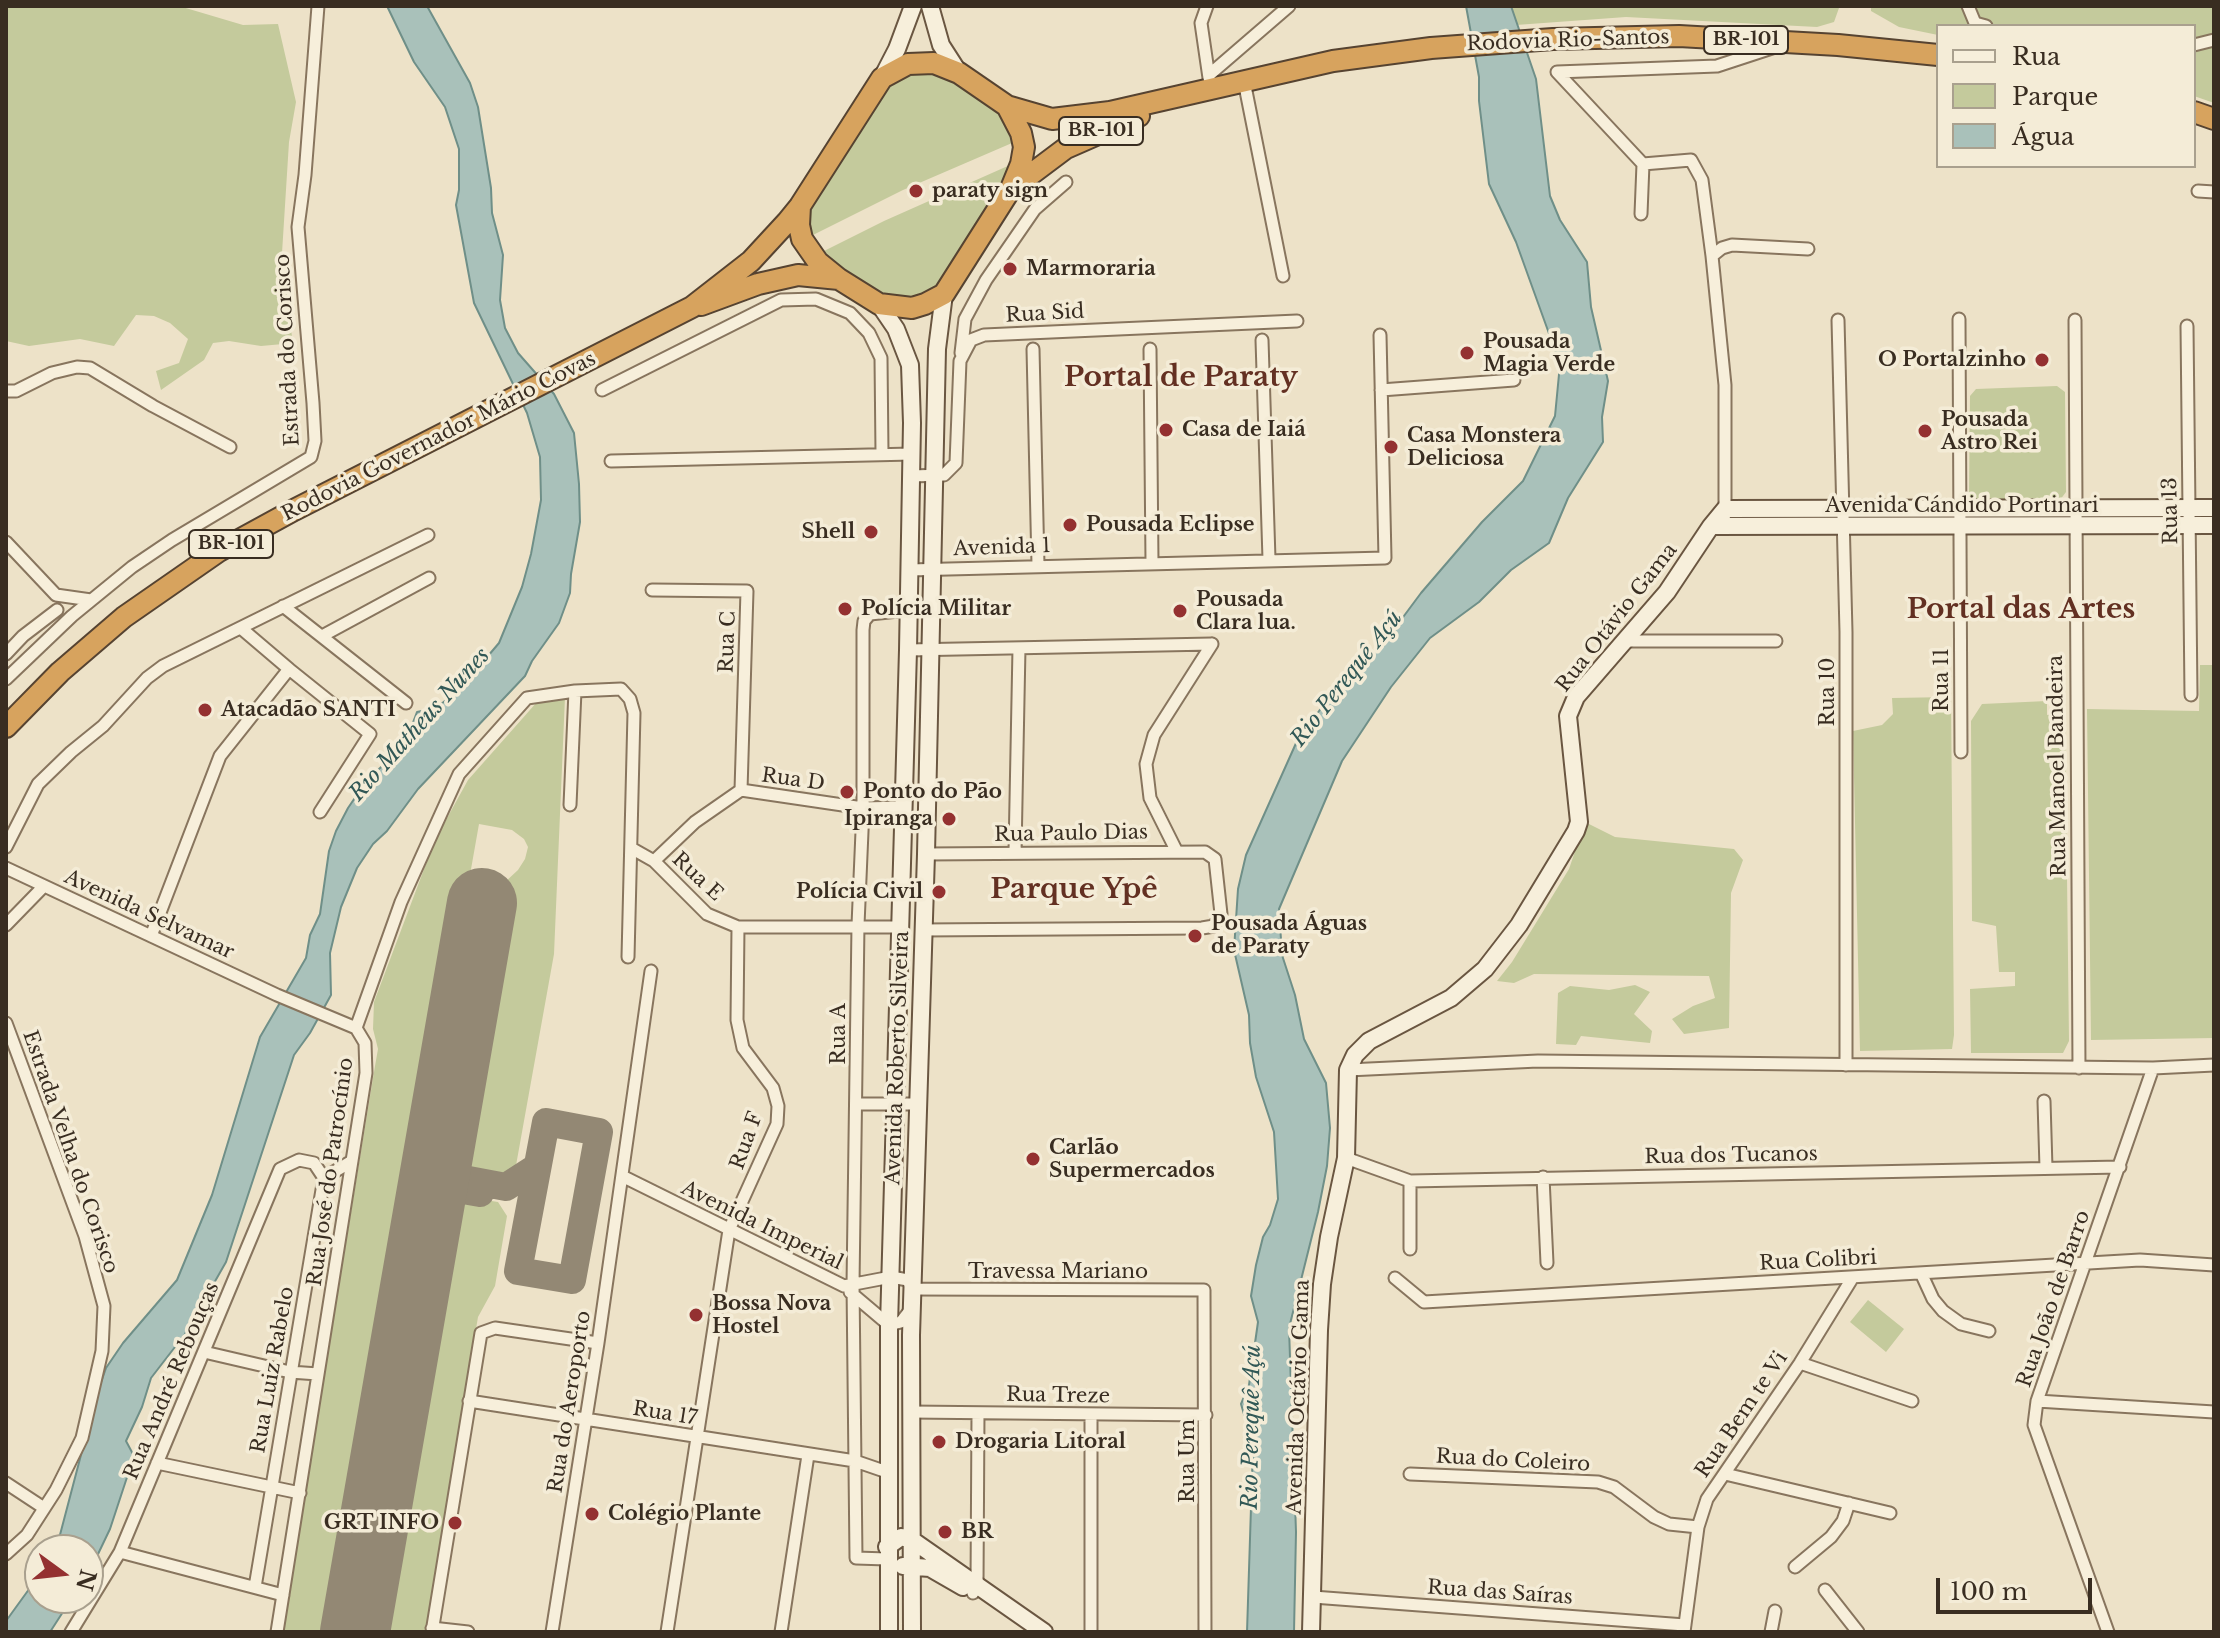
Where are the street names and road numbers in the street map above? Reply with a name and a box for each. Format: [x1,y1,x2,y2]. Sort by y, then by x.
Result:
street label: Rodovia Rio-Santos [1466,25,1670,57]
road number: BR-101 [1704,26,1788,54]
road number: BR-101 [1059,117,1143,145]
street label: Estrada do Corisco [271,253,305,447]
street label: Rua Sid [1005,300,1085,328]
street label: Rodovia Governador Mário Covas [278,347,600,527]
street label: Rua 13 [2158,477,2184,545]
street label: Avenida Cándido Portinari [1825,494,2099,518]
road number: BR-101 [189,530,273,558]
street label: Avenida 1 [953,534,1051,562]
street label: Rua Otávio Gama [1552,539,1682,697]
street label: Rua C [715,611,741,673]
street label: Rua 11 [1930,648,1954,712]
street label: Rua Manoel Bandeira [2044,655,2072,877]
street label: Rua 10 [1816,657,1840,727]
street label: Rua D [760,764,826,796]
street label: Rua Paulo Dias [994,821,1148,847]
street label: Rua E [667,848,727,906]
street label: Avenida Selvamar [60,865,238,965]
street label: Avenida Roberto Silveira [882,931,914,1185]
street label: Rua A [827,1003,851,1065]
street label: Estrada Velha do Corisco [17,1027,123,1277]
street label: Rua José do Patrocínio [303,1056,359,1288]
street label: Rua F [726,1109,768,1173]
street label: Rua dos Tucanos [1644,1142,1818,1170]
street label: Avenida Imperial [677,1176,847,1276]
street label: Rua João de Barro [2012,1207,2096,1391]
street label: Rua Colibri [1759,1246,1877,1276]
street label: Travessa Mariano [968,1260,1148,1284]
street label: Rua André Rebouças [119,1278,225,1484]
street label: Avenida Octávio Gama [1283,1279,1315,1515]
street label: Rua Luiz Rabelo [247,1285,299,1455]
street label: Rua do Aeroporto [544,1309,596,1495]
street label: Rua Bem te Vi [1691,1347,1793,1483]
street label: Rua Treze [1006,1383,1110,1409]
street label: Rua 17 [631,1397,699,1431]
street label: Rua Um [1176,1419,1200,1503]
street label: Rua do Coleiro [1435,1445,1591,1477]
street label: Rua das Saíras [1426,1576,1574,1610]

